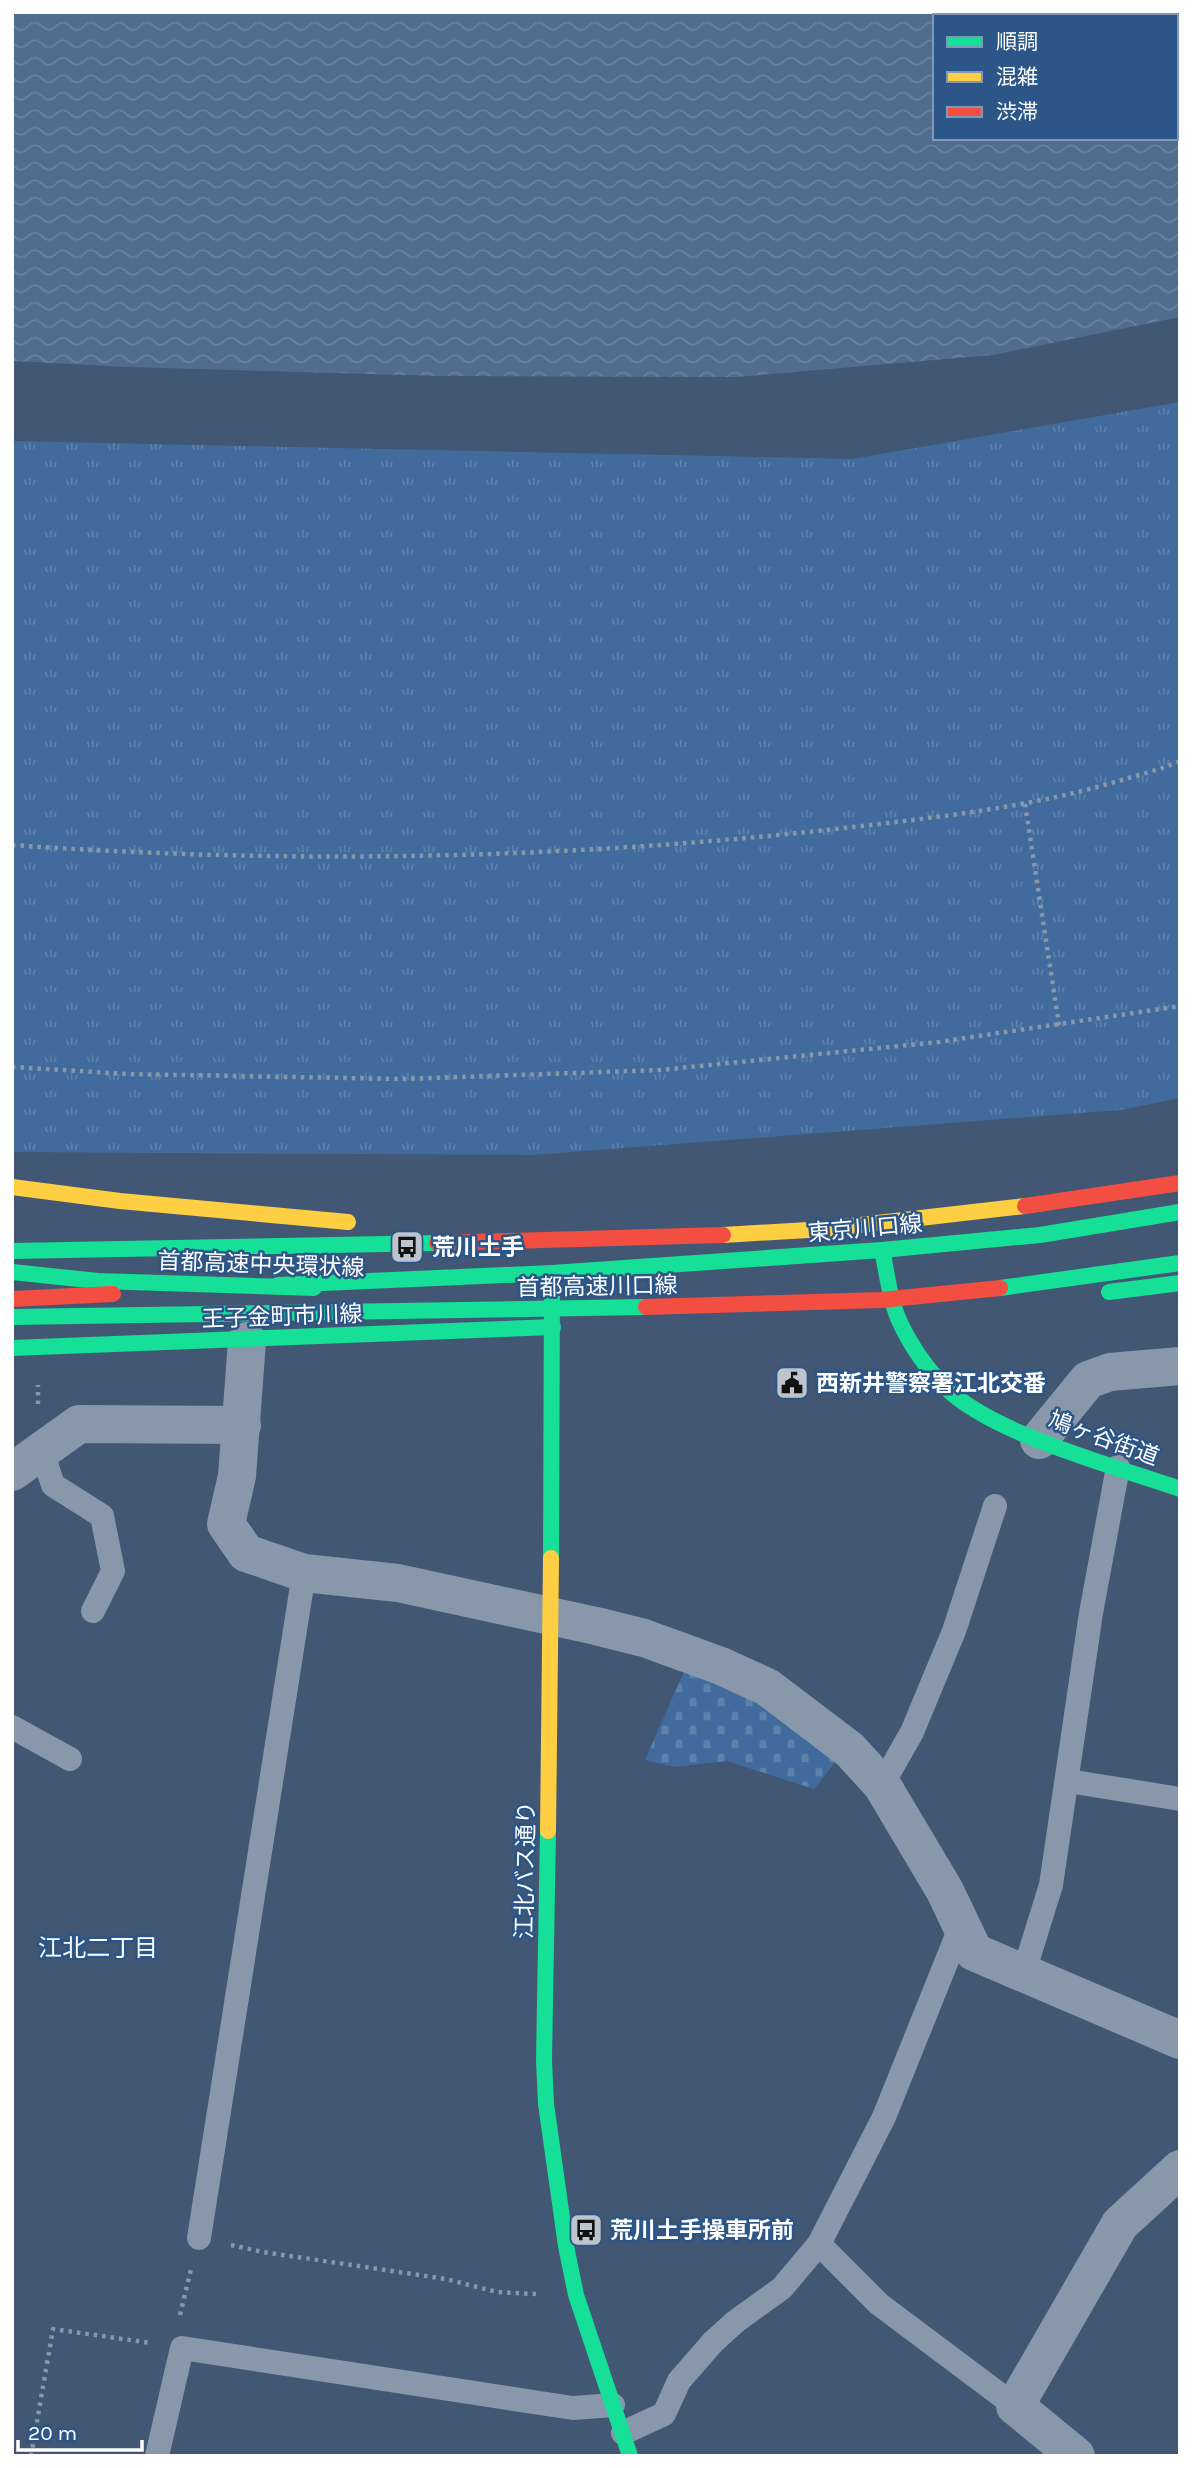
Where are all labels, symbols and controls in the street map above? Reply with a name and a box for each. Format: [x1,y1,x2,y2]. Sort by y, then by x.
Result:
legend [933,14,1178,140]
text: 順調 [996,30,1038,54]
text: 混雑 [996,65,1038,89]
text: 渋滞 [996,100,1038,124]
street label: 東京川口線 [807,1210,924,1247]
bus stop icon: 荒川土手 [388,1228,426,1266]
place label: 荒川土手 [432,1234,524,1261]
street label: 首都高速中央環状線 [157,1247,365,1282]
street label: 首都高速川口線 [516,1272,678,1301]
street label: 王子金町市川線 [201,1300,363,1333]
public building icon: 西新井警察署江北交番 [773,1364,811,1402]
place label: 西新井警察署江北交番 [816,1370,1046,1397]
street label: 鳩ヶ谷街道 [1045,1406,1162,1471]
street label: 江北バス通り [511,1801,540,1939]
district label: 江北二丁目 [38,1934,158,1962]
bus stop icon: 荒川土手操車所前 [567,2211,605,2249]
place label: 荒川土手操車所前 [610,2217,794,2244]
scale bar [18,2408,142,2452]
text: 20 m [28,2421,77,2445]

